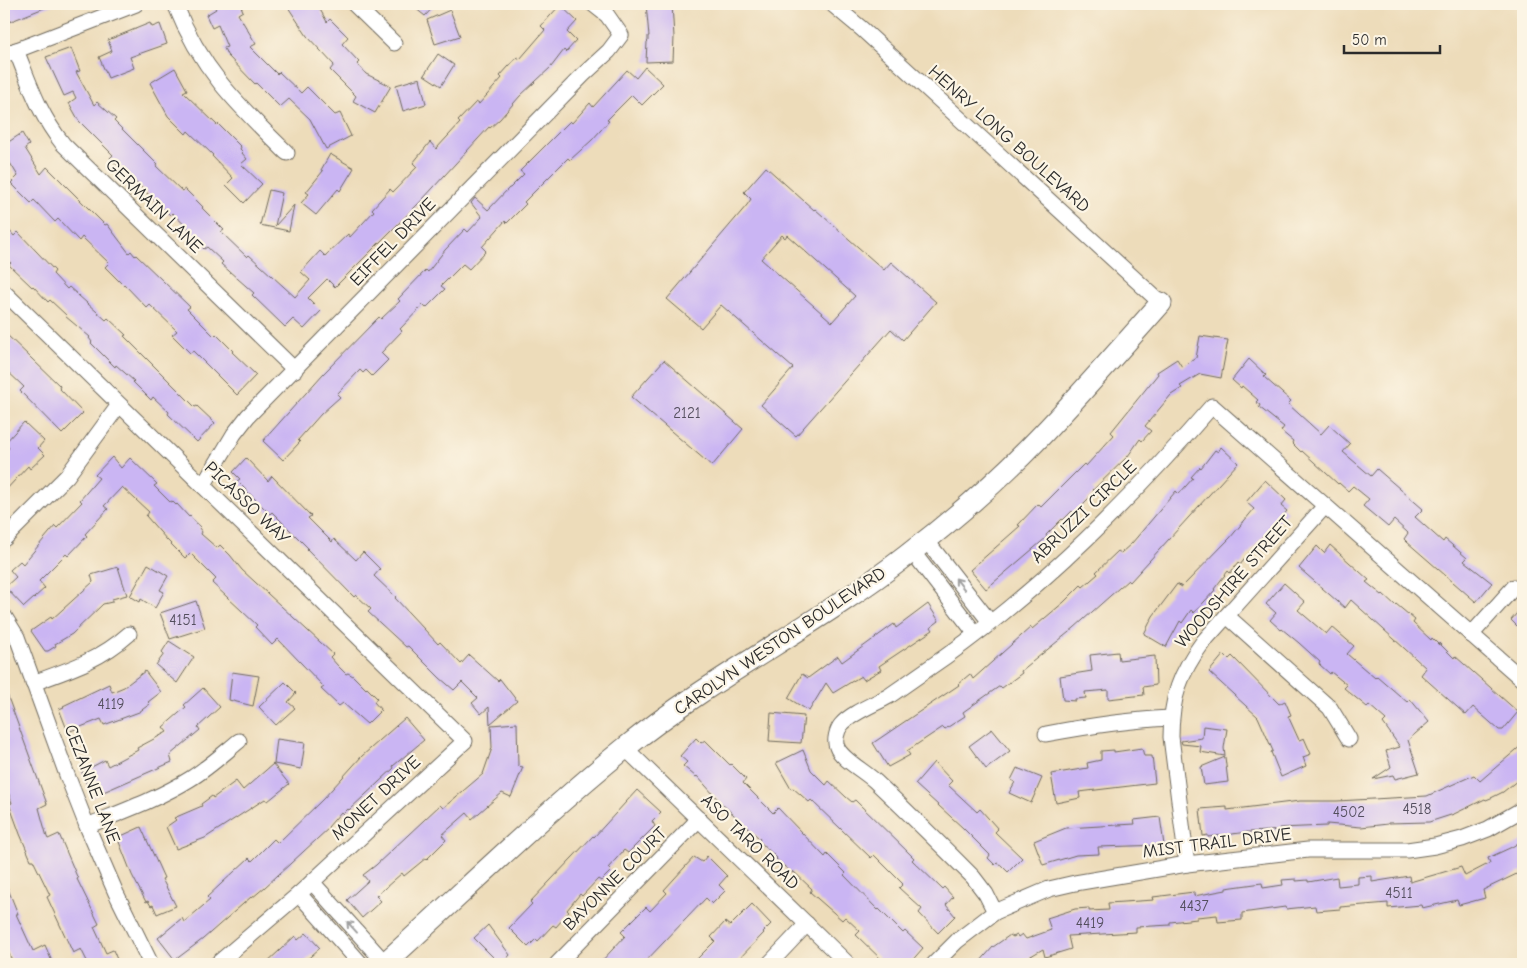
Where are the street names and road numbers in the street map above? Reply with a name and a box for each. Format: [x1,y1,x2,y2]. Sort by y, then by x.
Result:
street label: HENRY LONG BOULEVARD [924,61,1094,217]
street label: GERMAIN LANE [101,154,207,258]
street label: EIFFEL DRIVE [346,194,440,290]
street label: ABRUZZI CIRCLE [1027,456,1141,568]
street label: PICASSO WAY [200,457,294,549]
street label: WOODSHIRE STREET [1171,511,1297,652]
street label: CAROLYN WESTON BOULEVARD [670,562,890,720]
street label: CEZANNE LANE [60,722,124,846]
street label: MONET DRIVE [327,751,425,845]
street label: ASO TARO ROAD [696,790,804,894]
street label: BAYONNE COURT [559,822,672,935]
street label: MIST TRAIL DRIVE [1141,823,1293,863]

